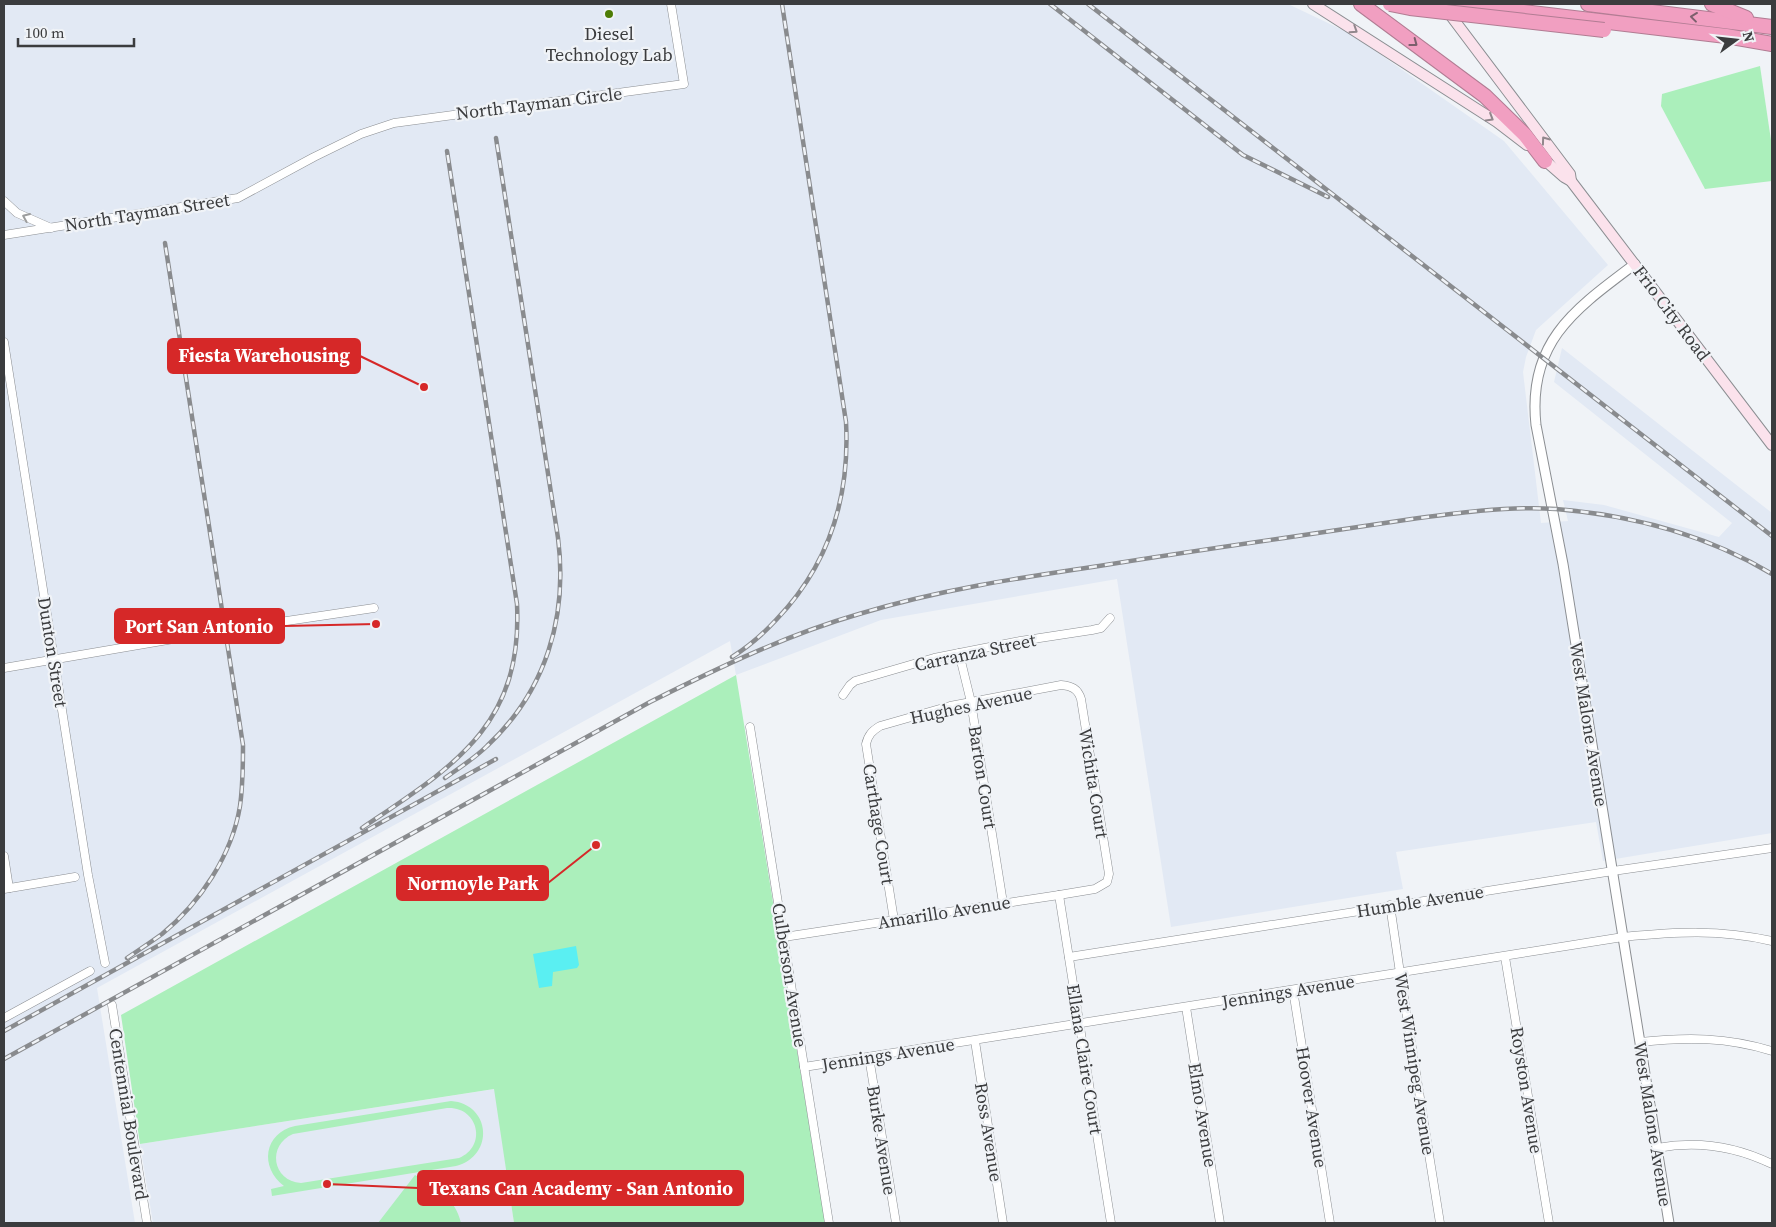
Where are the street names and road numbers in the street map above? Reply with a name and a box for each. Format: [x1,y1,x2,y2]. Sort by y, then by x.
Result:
street label: North Tayman Circle [454,80,624,126]
street label: North Tayman Street [63,187,231,237]
street label: Frio City Road [1628,260,1716,366]
street label: Dunton Street [32,595,74,709]
street label: Carranza Street [912,627,1038,677]
street label: West Malone Avenue [1564,640,1614,808]
street label: Hughes Avenue [908,680,1034,730]
street label: Barton Court [962,723,1004,831]
street label: Wichita Court [1073,726,1115,840]
street label: Carthage Court [857,762,901,886]
street label: Humble Avenue [1355,879,1485,923]
street label: Amarillo Avenue [876,889,1012,935]
street label: Culberson Avenue [766,901,814,1049]
street label: Jennings Avenue [1219,968,1356,1014]
street label: West Winnipeg Avenue [1388,971,1442,1157]
street label: Ellana Claire Court [1061,982,1109,1136]
street label: Royston Avenue [1505,1025,1549,1155]
street label: Centennial Boulevard [103,1026,155,1202]
street label: Jennings Avenue [819,1031,956,1077]
street label: West Malone Avenue [1628,1040,1678,1208]
street label: Hoover Avenue [1290,1045,1334,1169]
street label: Elmo Avenue [1182,1061,1224,1169]
street label: Ross Avenue [969,1080,1009,1184]
street label: Burke Avenue [861,1083,903,1197]

